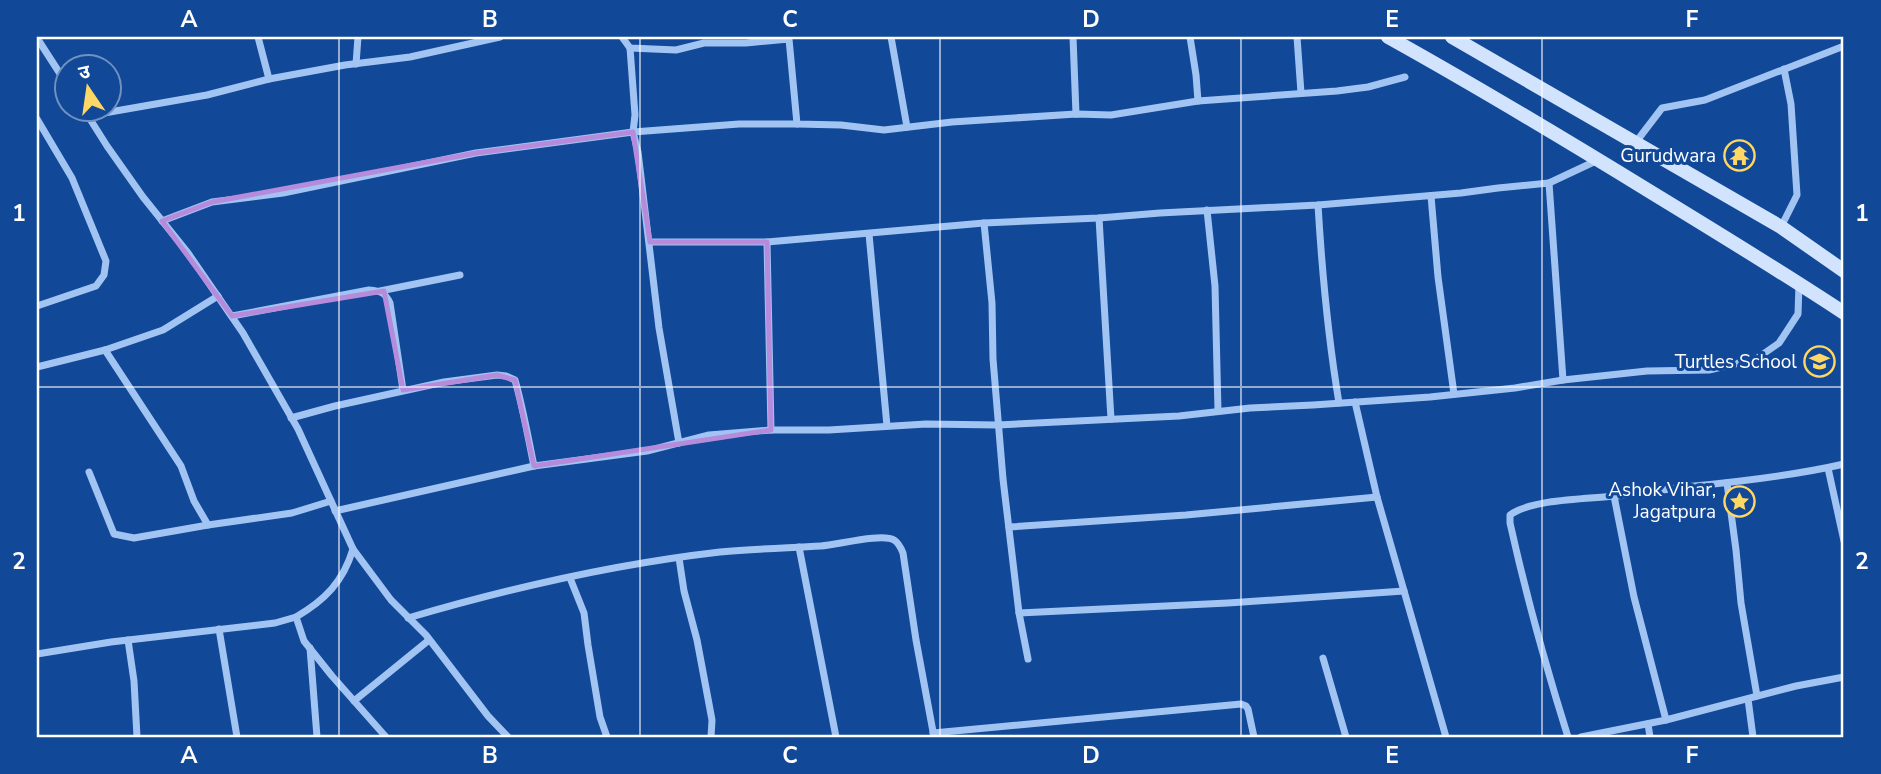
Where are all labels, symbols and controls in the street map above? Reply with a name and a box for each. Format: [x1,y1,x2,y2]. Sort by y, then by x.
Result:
text: A [180,4,198,35]
text: B [482,4,498,35]
text: C [782,4,798,35]
text: D [1082,4,1100,35]
text: E [1385,4,1399,35]
text: F [1686,4,1699,35]
north arrow [52,52,122,122]
text: उ [76,58,94,86]
temple icon: Gurudwara [1722,139,1756,173]
place label: Gurudwara [1620,143,1716,169]
text: 1 [12,198,26,229]
text: 1 [1855,198,1869,229]
school or university icon: Turtles School [1803,345,1837,379]
place label: Turtles School [1675,349,1797,375]
place label: Ashok Vihar, Jagatpura [1608,477,1716,525]
place icon: Ashok Vihar, Jagatpura [1722,484,1756,518]
text: 2 [12,546,26,577]
text: 2 [1855,546,1869,577]
text: A [180,740,198,771]
text: B [482,740,498,771]
text: C [782,740,798,771]
text: D [1082,740,1100,771]
text: E [1385,740,1399,771]
text: F [1686,740,1699,771]

